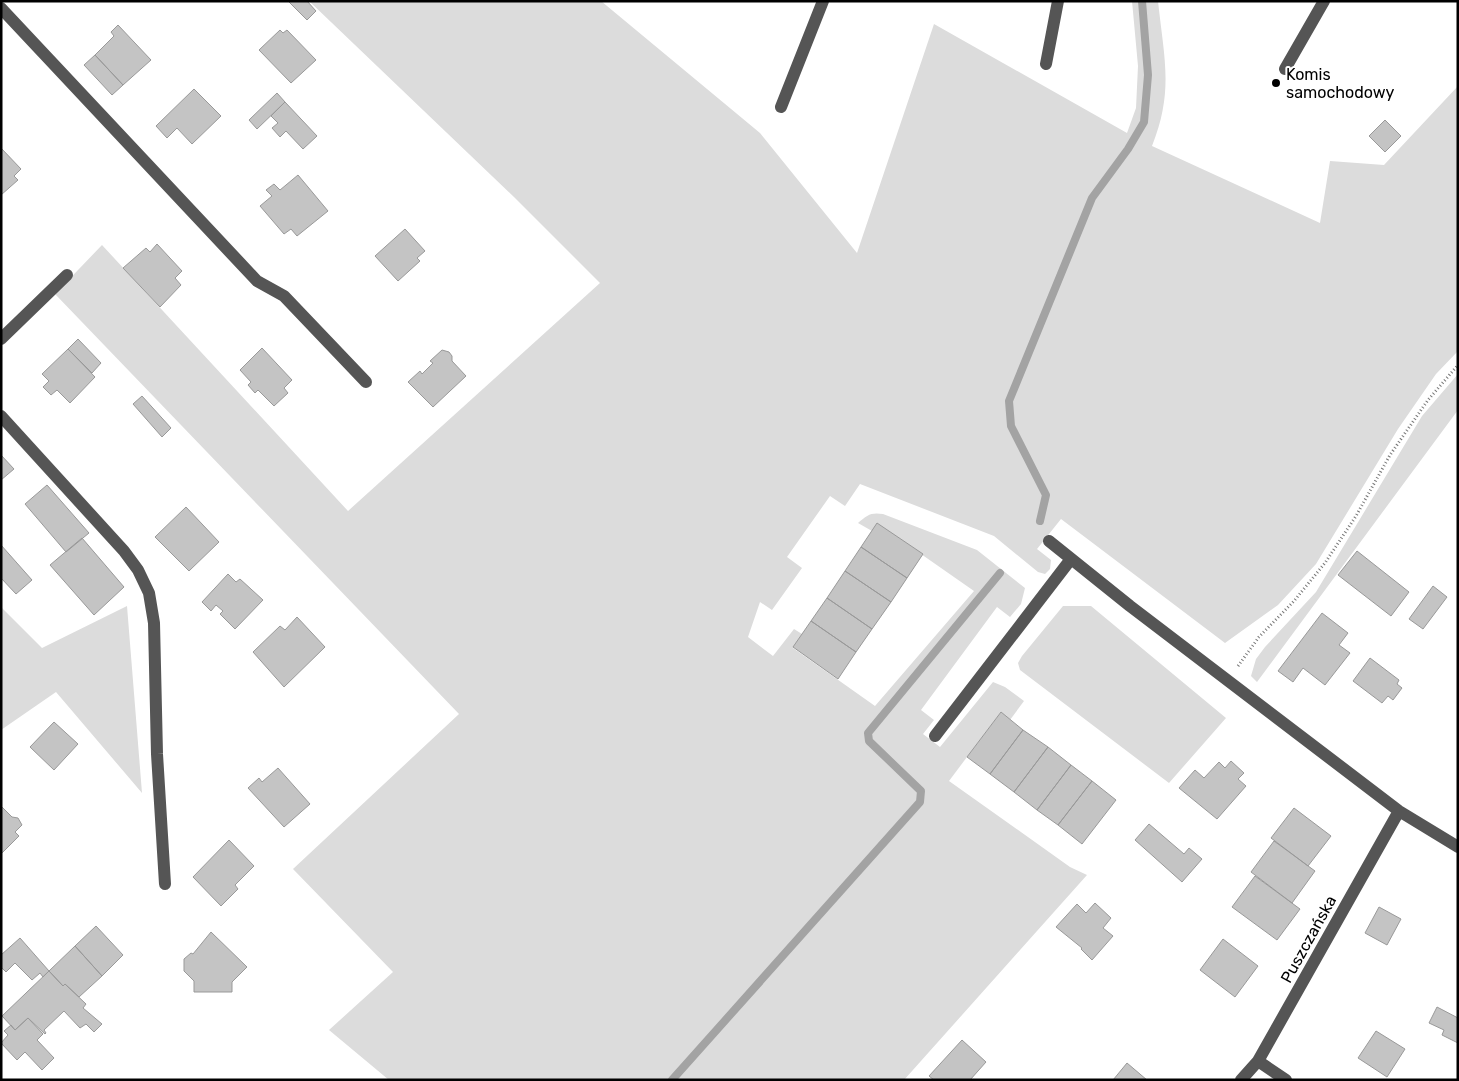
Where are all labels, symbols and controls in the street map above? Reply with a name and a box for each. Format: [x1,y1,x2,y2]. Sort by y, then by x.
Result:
place label: Komis samochodowy [1286,65,1394,102]
marker: Komis samochodowy [1270,77,1282,89]
street label: Puszczańska [1277,892,1340,986]

